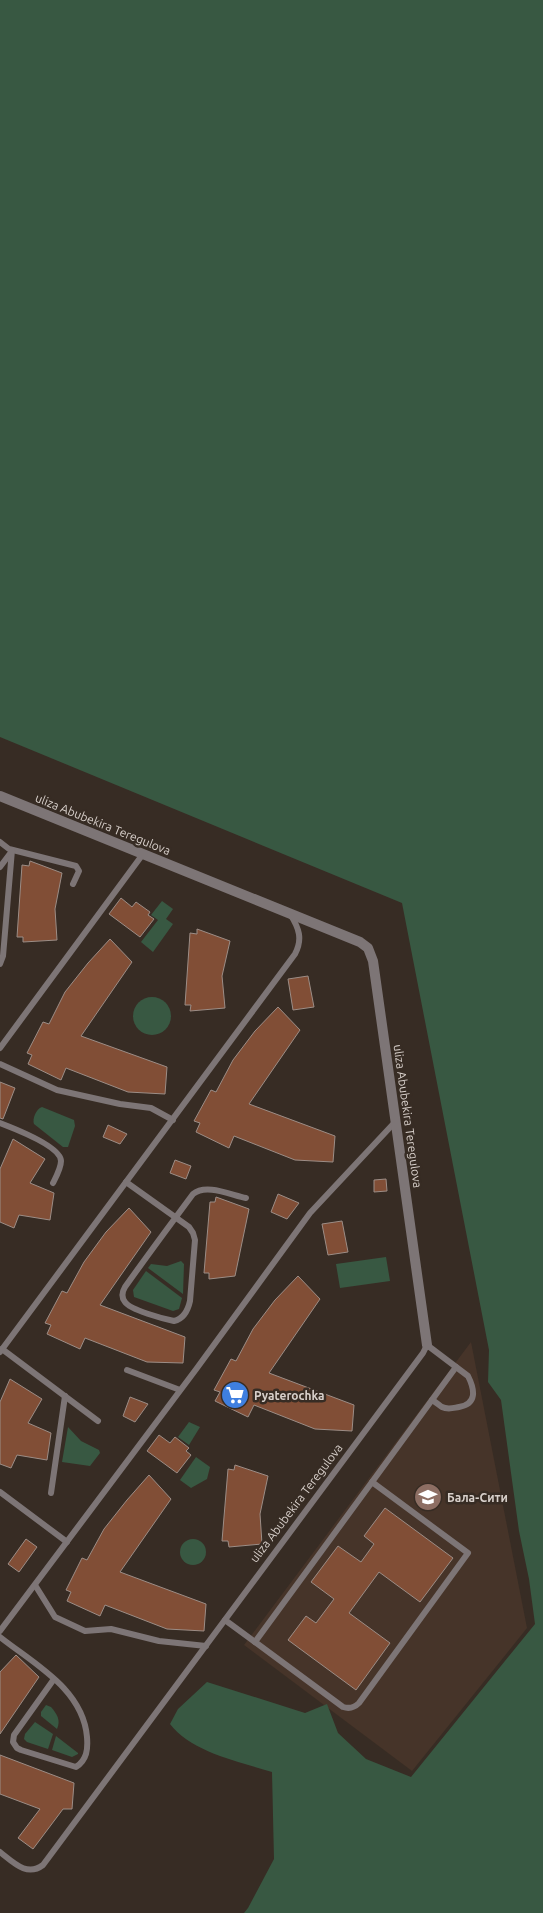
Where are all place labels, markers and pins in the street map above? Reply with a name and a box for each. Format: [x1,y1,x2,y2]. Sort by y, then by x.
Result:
supermarket icon: Pyaterochka [220,1380,250,1410]
place label: Pyaterochka [254,1389,325,1402]
school or university icon: Бала-Сити [413,1482,443,1512]
place label: Бала-Сити [447,1491,508,1504]

